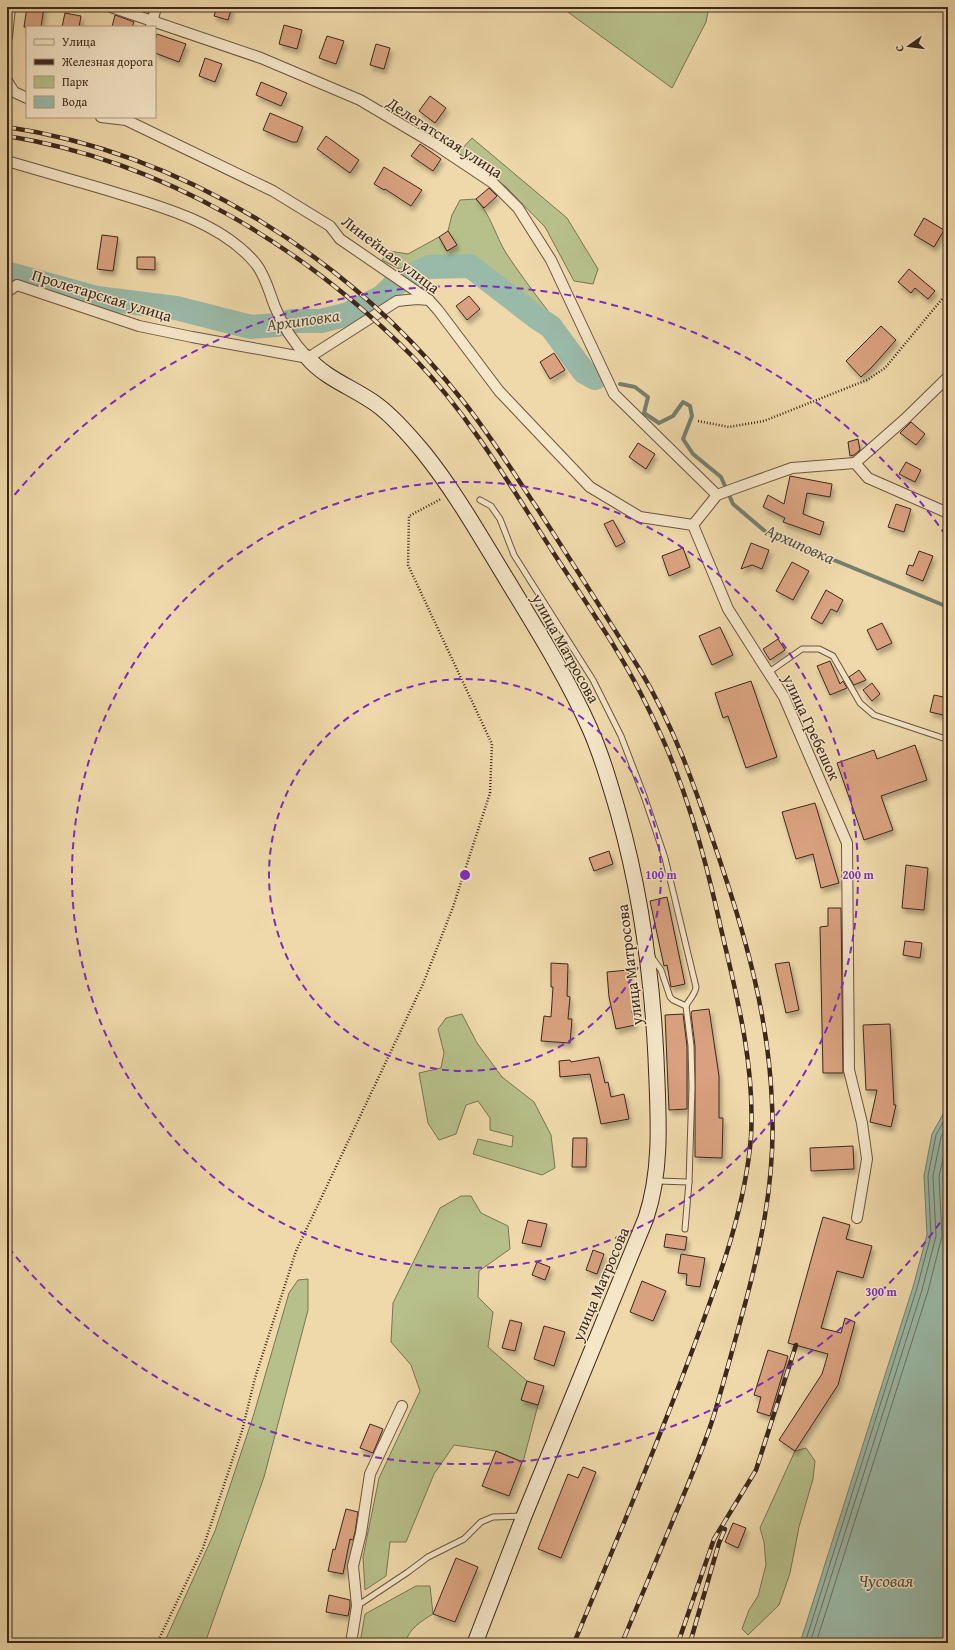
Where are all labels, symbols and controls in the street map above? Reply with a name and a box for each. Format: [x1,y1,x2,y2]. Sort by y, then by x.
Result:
legend [26,26,156,118]
north arrow [889,26,929,66]
text: Улица [62,33,96,50]
text: С [891,43,908,53]
text: Железная дорога [61,53,153,70]
text: Парк [62,73,89,90]
street label: Делегатская улица [381,90,508,184]
text: Вода [62,93,87,110]
street label: Линейная улица [337,209,446,299]
street label: Пролетарская улица [29,262,175,328]
water label: Архиповка [264,302,341,337]
water label: Архиповка [761,517,839,570]
street label: улица Матросова [525,588,606,708]
street label: улица Гребешок [776,669,847,785]
text: 100 m [645,866,678,883]
text: 200 m [842,866,875,883]
centre of rings [458,868,472,882]
street label: улица Матросова [610,903,648,1028]
street label: улица Матросова [565,1223,635,1346]
text: 300 m [865,1283,898,1300]
water label: Чусовая [859,1568,914,1593]

